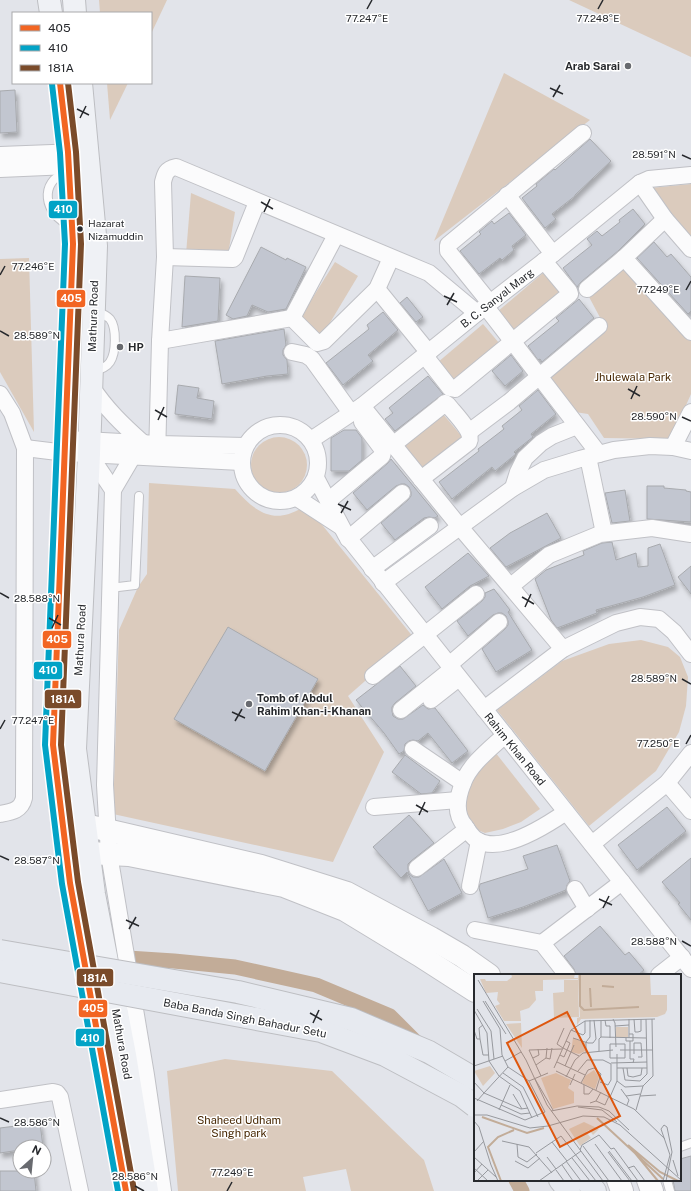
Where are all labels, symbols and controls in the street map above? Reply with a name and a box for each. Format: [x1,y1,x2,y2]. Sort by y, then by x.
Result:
legend [12,12,152,84]
text: 77.247°E [346,12,388,24]
text: 77.248°E [577,12,619,24]
text: 405 [48,21,71,35]
text: 410 [48,41,68,55]
place label: Arab Sarai [565,60,620,72]
text: 181A [48,61,75,75]
marker: Arab Sarai [623,61,633,71]
text: 28.591°N [632,148,676,160]
line badge: 410 [48,200,78,219]
text: 410 [53,203,73,215]
place label: Hazarat Nizamuddin [88,217,143,242]
marker: Hazarat Nizamuddin [75,224,85,234]
text: 77.246°E [12,260,54,272]
street label: B. C. Sanyal Marg [458,266,536,330]
street label: Mathura Road [86,280,100,352]
text: 77.249°E [637,283,679,295]
line badge: 405 [56,289,86,308]
text: 405 [60,292,82,304]
text: 28.589°N [14,329,60,341]
place label: HP [128,341,144,353]
marker: HP [115,342,125,352]
park label: Jhulewala Park [595,371,671,383]
text: 28.590°N [631,410,677,422]
text: 28.588°N [14,592,60,604]
street label: Mathura Road [72,604,88,676]
line badge: 405 [42,630,72,649]
text: 405 [46,633,68,645]
line badge: 410 [33,661,63,680]
text: 410 [38,664,58,676]
text: 28.589°N [631,672,677,684]
line badge: 181A [44,689,82,709]
place label: Tomb of Abdul Rahim Khan-i-Khanan [257,692,371,717]
text: 181A [51,693,75,705]
marker: Tomb of Abdul Rahim Khan-i-Khanan [244,699,254,709]
street label: Rahim Khan Road [482,710,548,788]
text: 77.247°E [12,714,54,726]
text: 77.250°E [637,737,679,749]
text: 28.587°N [14,854,60,866]
text: 28.588°N [631,935,677,947]
line badge: 181A [76,968,114,987]
text: 181A [83,972,107,984]
inset map [474,974,681,1181]
street label: Baba Banda Singh Bahadur Setu [162,996,328,1040]
line badge: 405 [78,999,108,1018]
text: 405 [82,1002,104,1014]
street label: Mathura Road [110,1008,134,1080]
line badge: 410 [75,1028,105,1047]
text: 410 [80,1032,100,1044]
park label: Shaheed Udham Singh park [197,1114,281,1139]
text: 28.586°N [14,1116,60,1128]
north arrow [12,1139,52,1179]
text: N [30,1143,43,1157]
text: 77.249°E [211,1166,253,1178]
text: 28.586°N [112,1170,158,1182]

